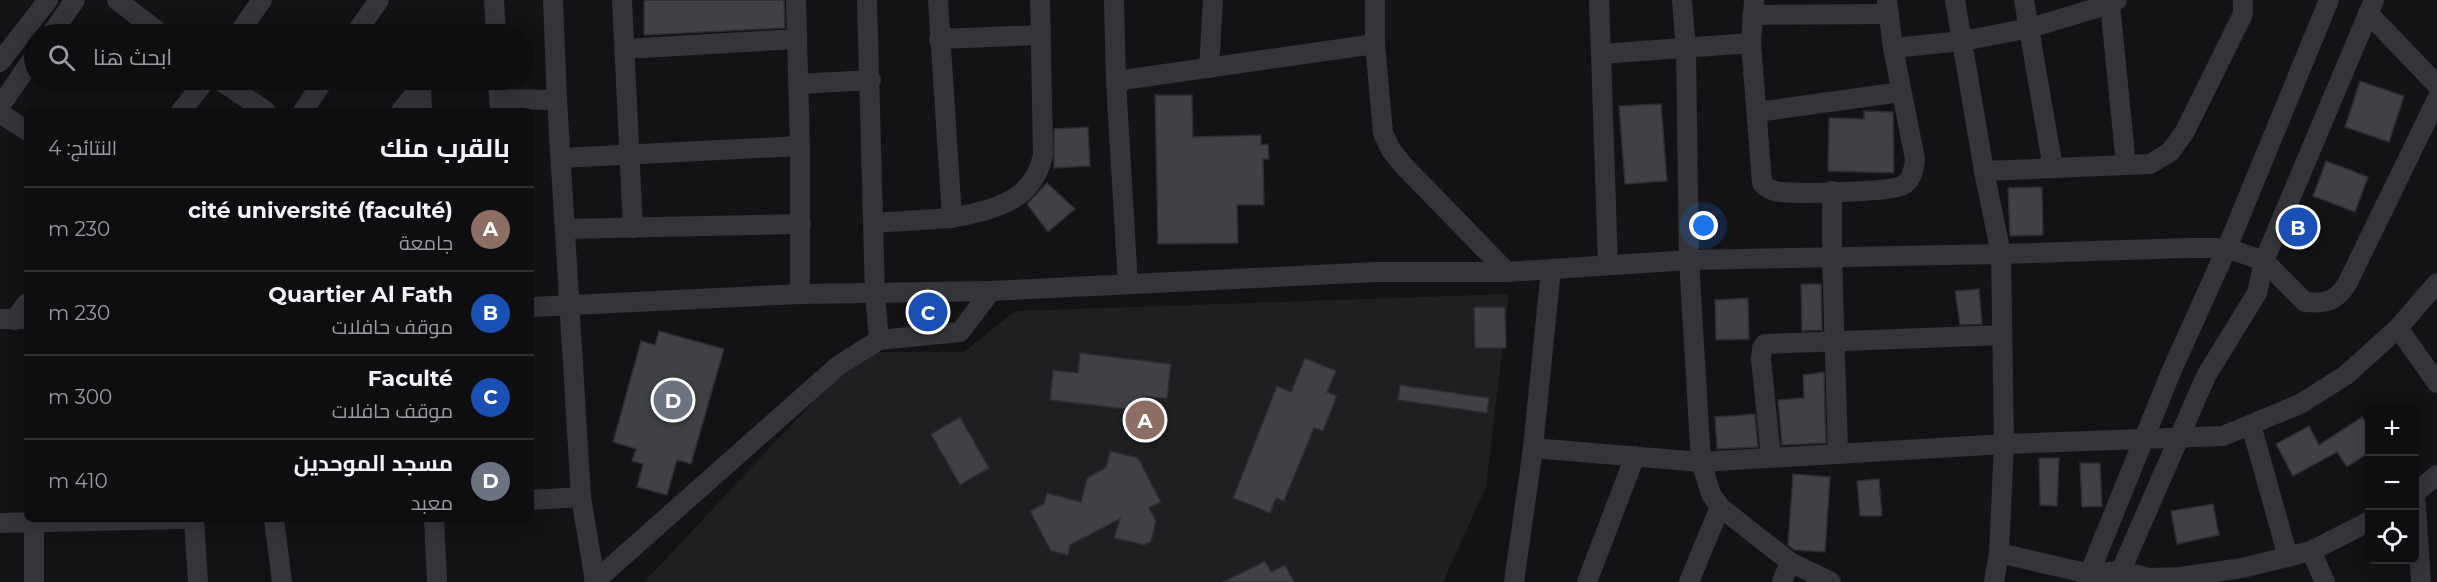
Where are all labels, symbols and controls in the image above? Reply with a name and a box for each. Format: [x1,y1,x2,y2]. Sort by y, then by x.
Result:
search box [24,24,534,90]
icon: search [45,41,78,74]
text: ابحث هنا [93,44,172,71]
text: بالقرب منك [380,132,510,164]
text: النتائج: 4 [48,136,117,160]
text: cité université (faculté) [188,197,453,224]
pin: B [2278,204,2318,250]
your location [1689,211,1718,240]
text: 230 m [48,217,110,241]
text: A [483,217,498,241]
text: جامعة [399,231,453,255]
text: Quartier Al Fath [268,281,453,308]
pin: C [908,290,948,334]
text: 230 m [48,301,110,325]
text: B [483,301,498,325]
text: موقف حافلات [332,315,453,339]
text: Faculté [368,365,453,392]
pin: D [654,378,692,422]
text: 300 m [48,385,112,409]
text: C [483,385,498,409]
pin: A [1126,398,1164,442]
text: موقف حافلات [332,399,453,423]
map controls [2365,402,2419,564]
button: + [2365,402,2419,456]
text: مسجد الموحدين [294,450,453,477]
button: − [2365,456,2419,510]
text: 410 m [48,469,108,493]
text: D [482,469,499,493]
text: معبد [411,491,453,515]
button: locate [2365,510,2419,564]

